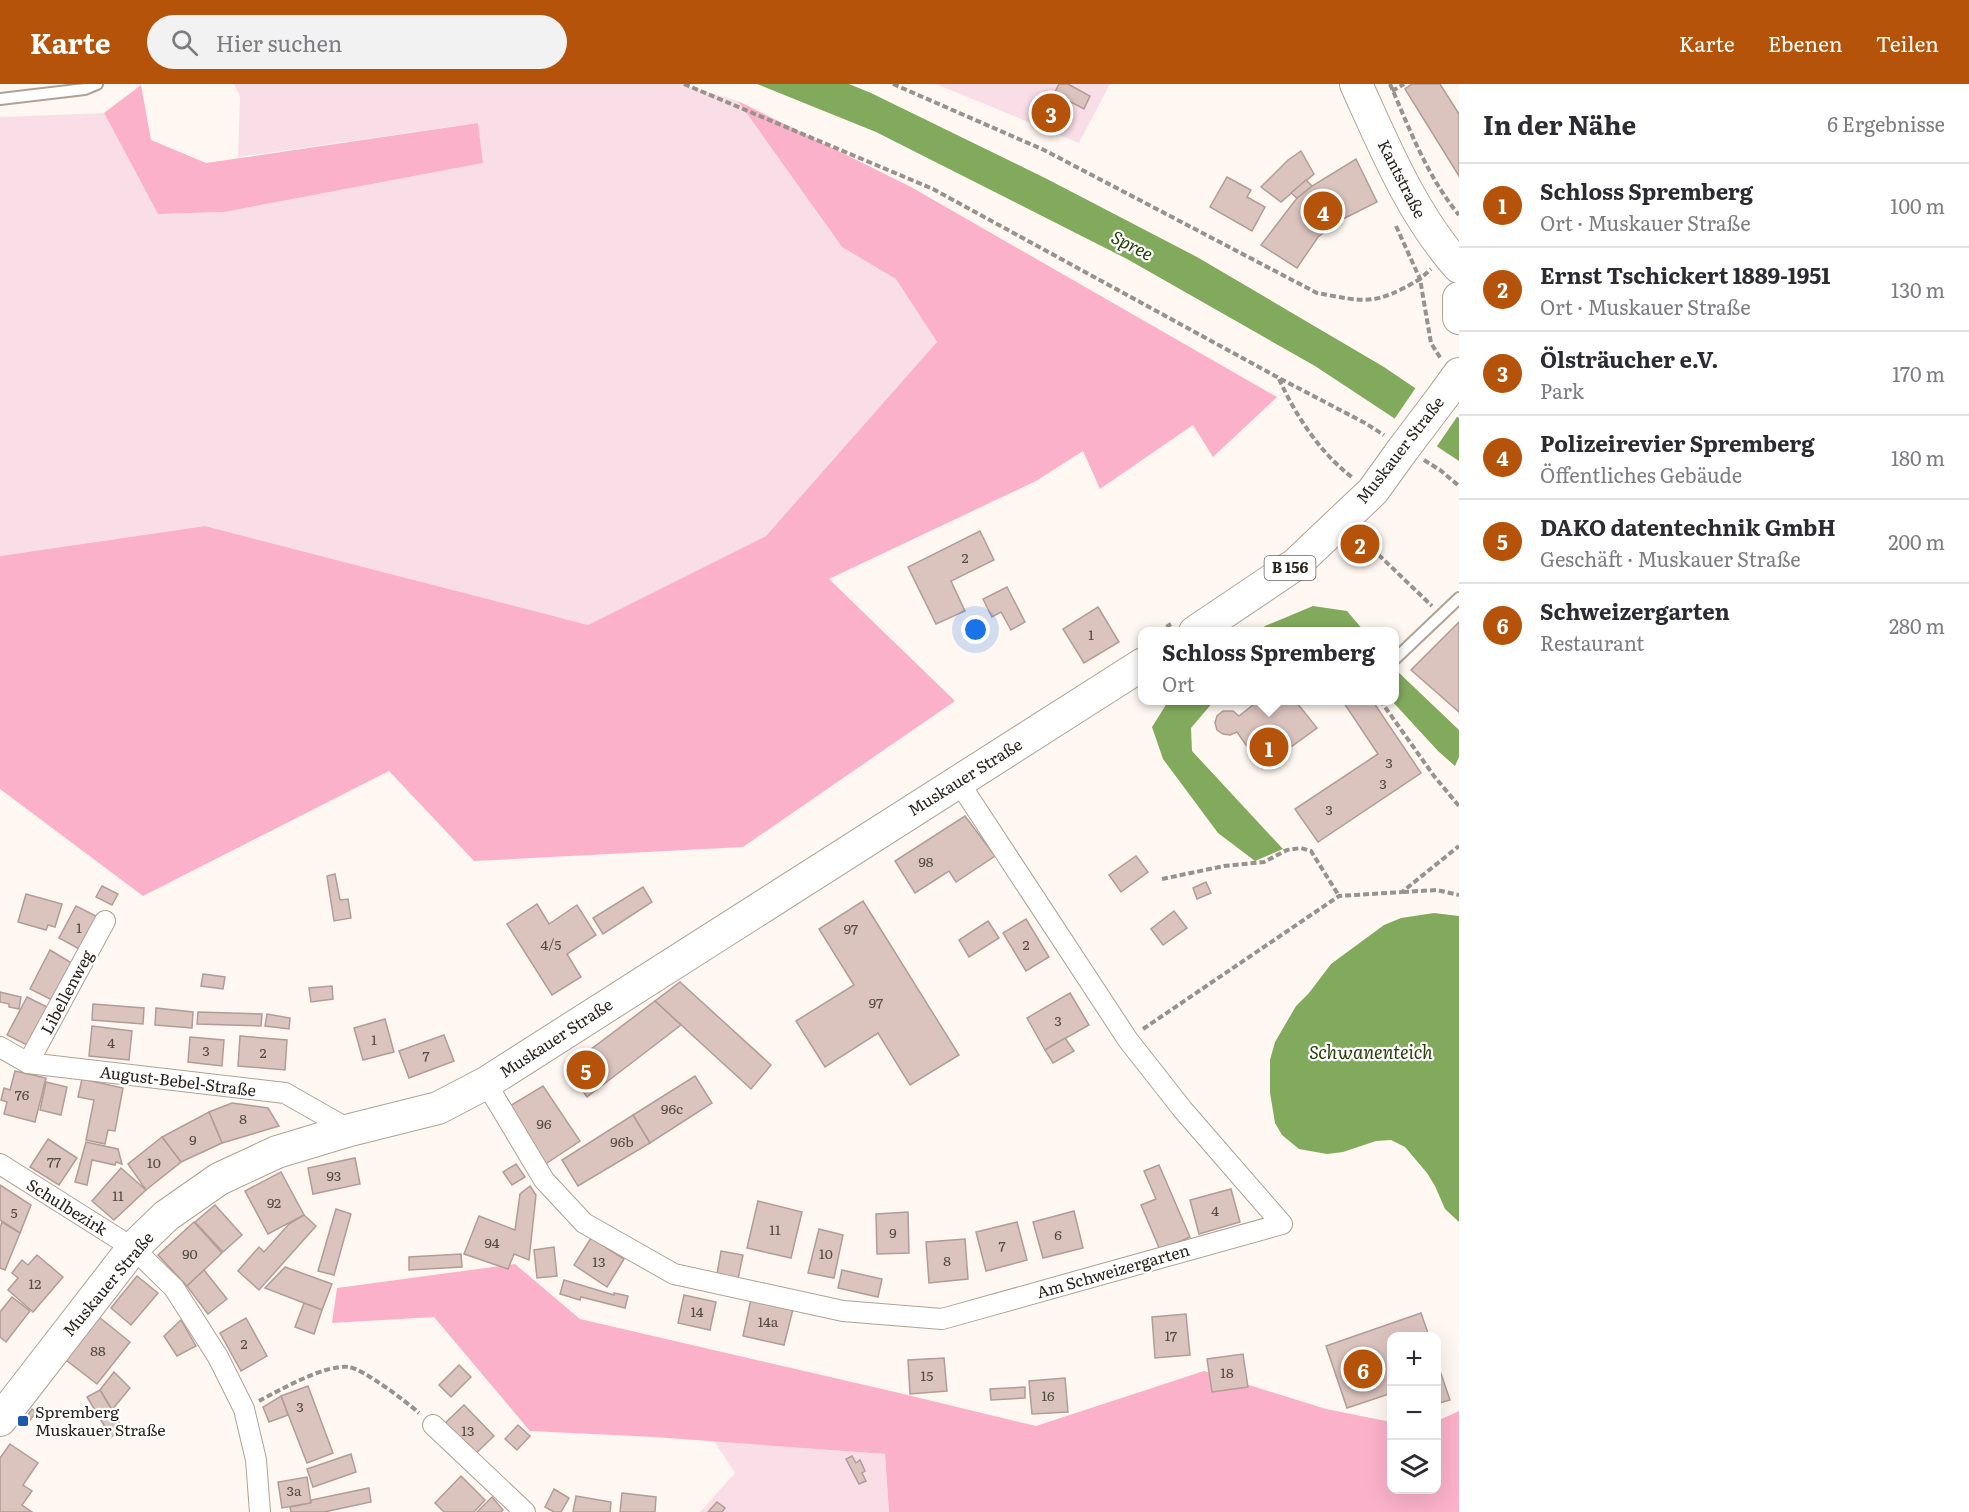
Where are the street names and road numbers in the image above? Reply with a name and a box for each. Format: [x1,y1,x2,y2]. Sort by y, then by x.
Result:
street label: Kantstraße [1373,135,1433,222]
street label: Muskauer Straße [1350,391,1449,508]
road number: B 156 [1264,556,1316,580]
street label: Muskauer Straße [903,731,1026,821]
street label: Libellenweg [34,945,98,1038]
street label: Muskauer Straße [494,992,617,1083]
street label: August-Bebel-Straße [99,1059,258,1101]
street label: Schulbezirk [23,1172,113,1241]
street label: Muskauer Straße [56,1226,158,1341]
street label: Am Schweizergarten [1033,1237,1192,1303]

